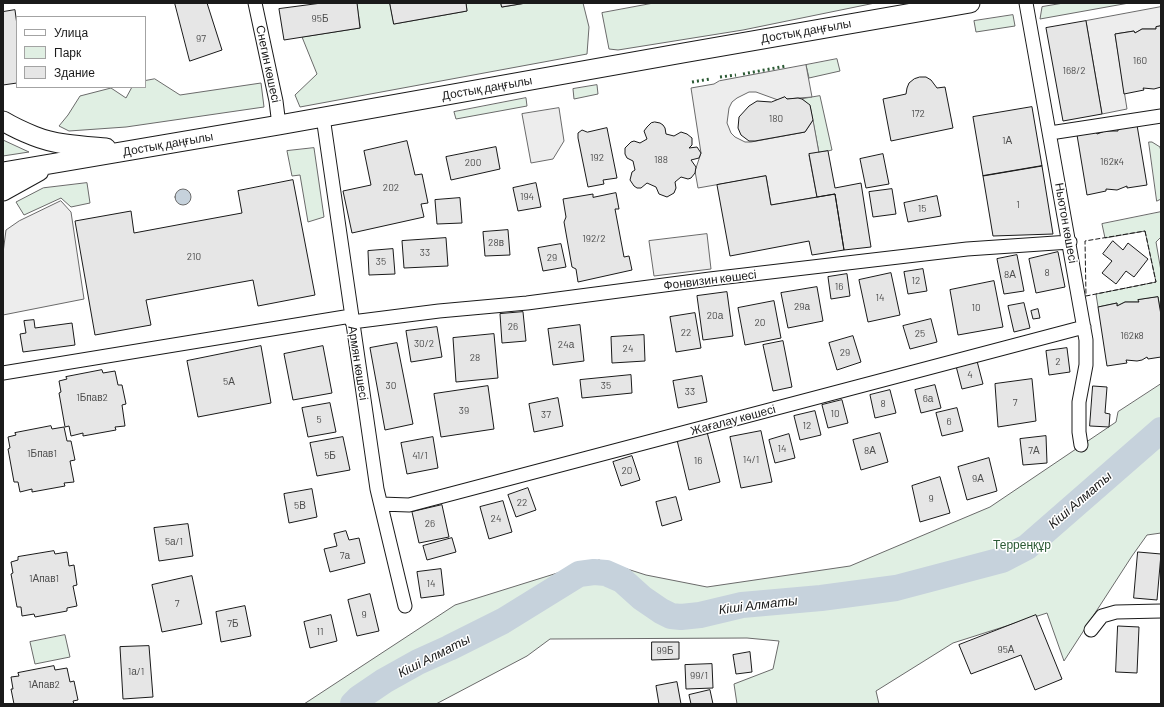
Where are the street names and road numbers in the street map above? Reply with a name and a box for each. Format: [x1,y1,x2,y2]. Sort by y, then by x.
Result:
street label: Достық даңғылы [760,16,852,46]
street label: Снегин көшесі [253,24,283,104]
street label: Достық даңғылы [441,73,533,103]
street label: Достық даңғылы [122,129,214,159]
street label: Ньютон көшесі [1052,182,1080,264]
street label: Фонвизин көшесі [663,267,757,293]
street label: Армян көшесі [345,325,371,401]
street label: Жағалау көшесі [689,402,777,438]

